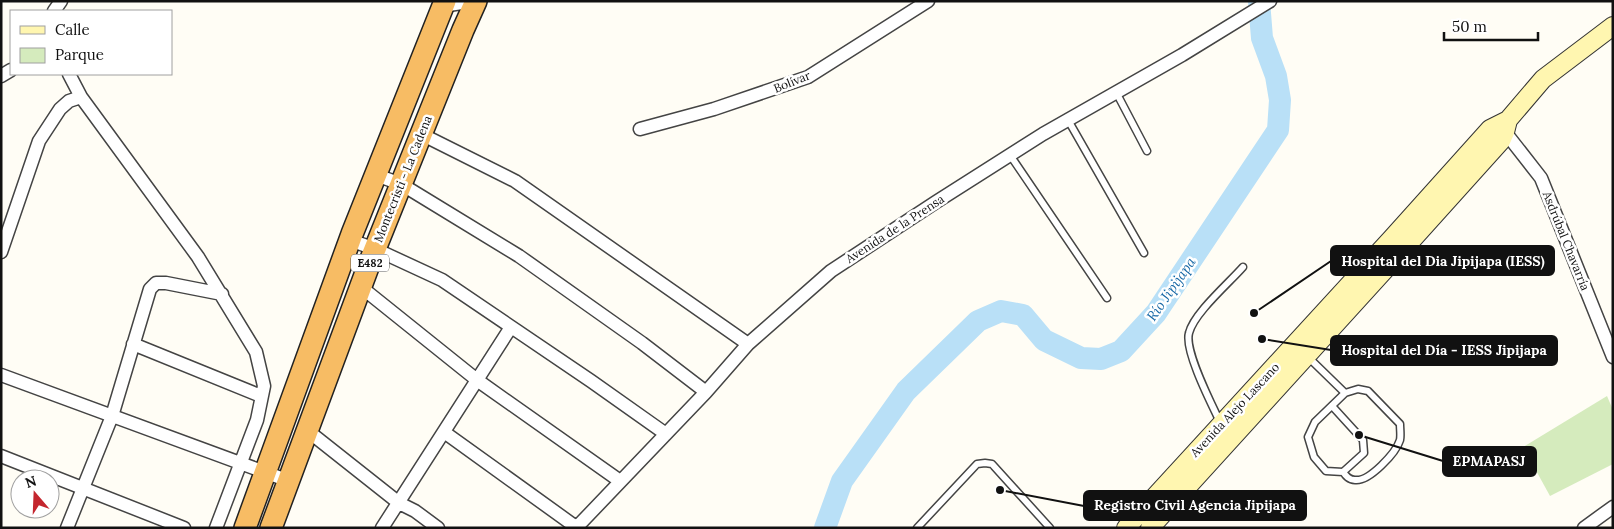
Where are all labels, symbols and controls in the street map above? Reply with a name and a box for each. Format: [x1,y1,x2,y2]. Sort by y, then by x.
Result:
legend [10,10,172,75]
scale bar [1444,10,1538,42]
text: 50 m [1452,17,1487,36]
text: Calle [55,20,90,39]
text: Parque [55,45,104,64]
street label: Bolívar [771,67,813,96]
street label: Montecristi - La Cadena [370,113,435,244]
street label: Asdrúbal Chavarría [1539,188,1593,293]
street label: Avenida de la Prensa [842,191,947,267]
callout: Hospital del Dia Jipijapa (IESS) [1331,246,1554,275]
text: Hospital del Dia Jipijapa (IESS) [1341,252,1545,270]
water label: Río Jipijapa [1142,253,1200,324]
road number: E482 [351,254,389,272]
callout: Hospital del Día - IESS Jipijapa [1331,336,1557,365]
text: Hospital del Día - IESS Jipijapa [1341,341,1547,359]
street label: Avenida Alejo Lascano [1186,359,1282,461]
callout: EPMAPASJ [1443,447,1536,476]
text: EPMAPASJ [1453,452,1525,470]
north arrow [10,469,60,519]
text: N [23,471,39,492]
callout: Registro Civil Agencia Jipijapa [1084,491,1306,520]
text: Registro Civil Agencia Jipijapa [1094,496,1297,514]

